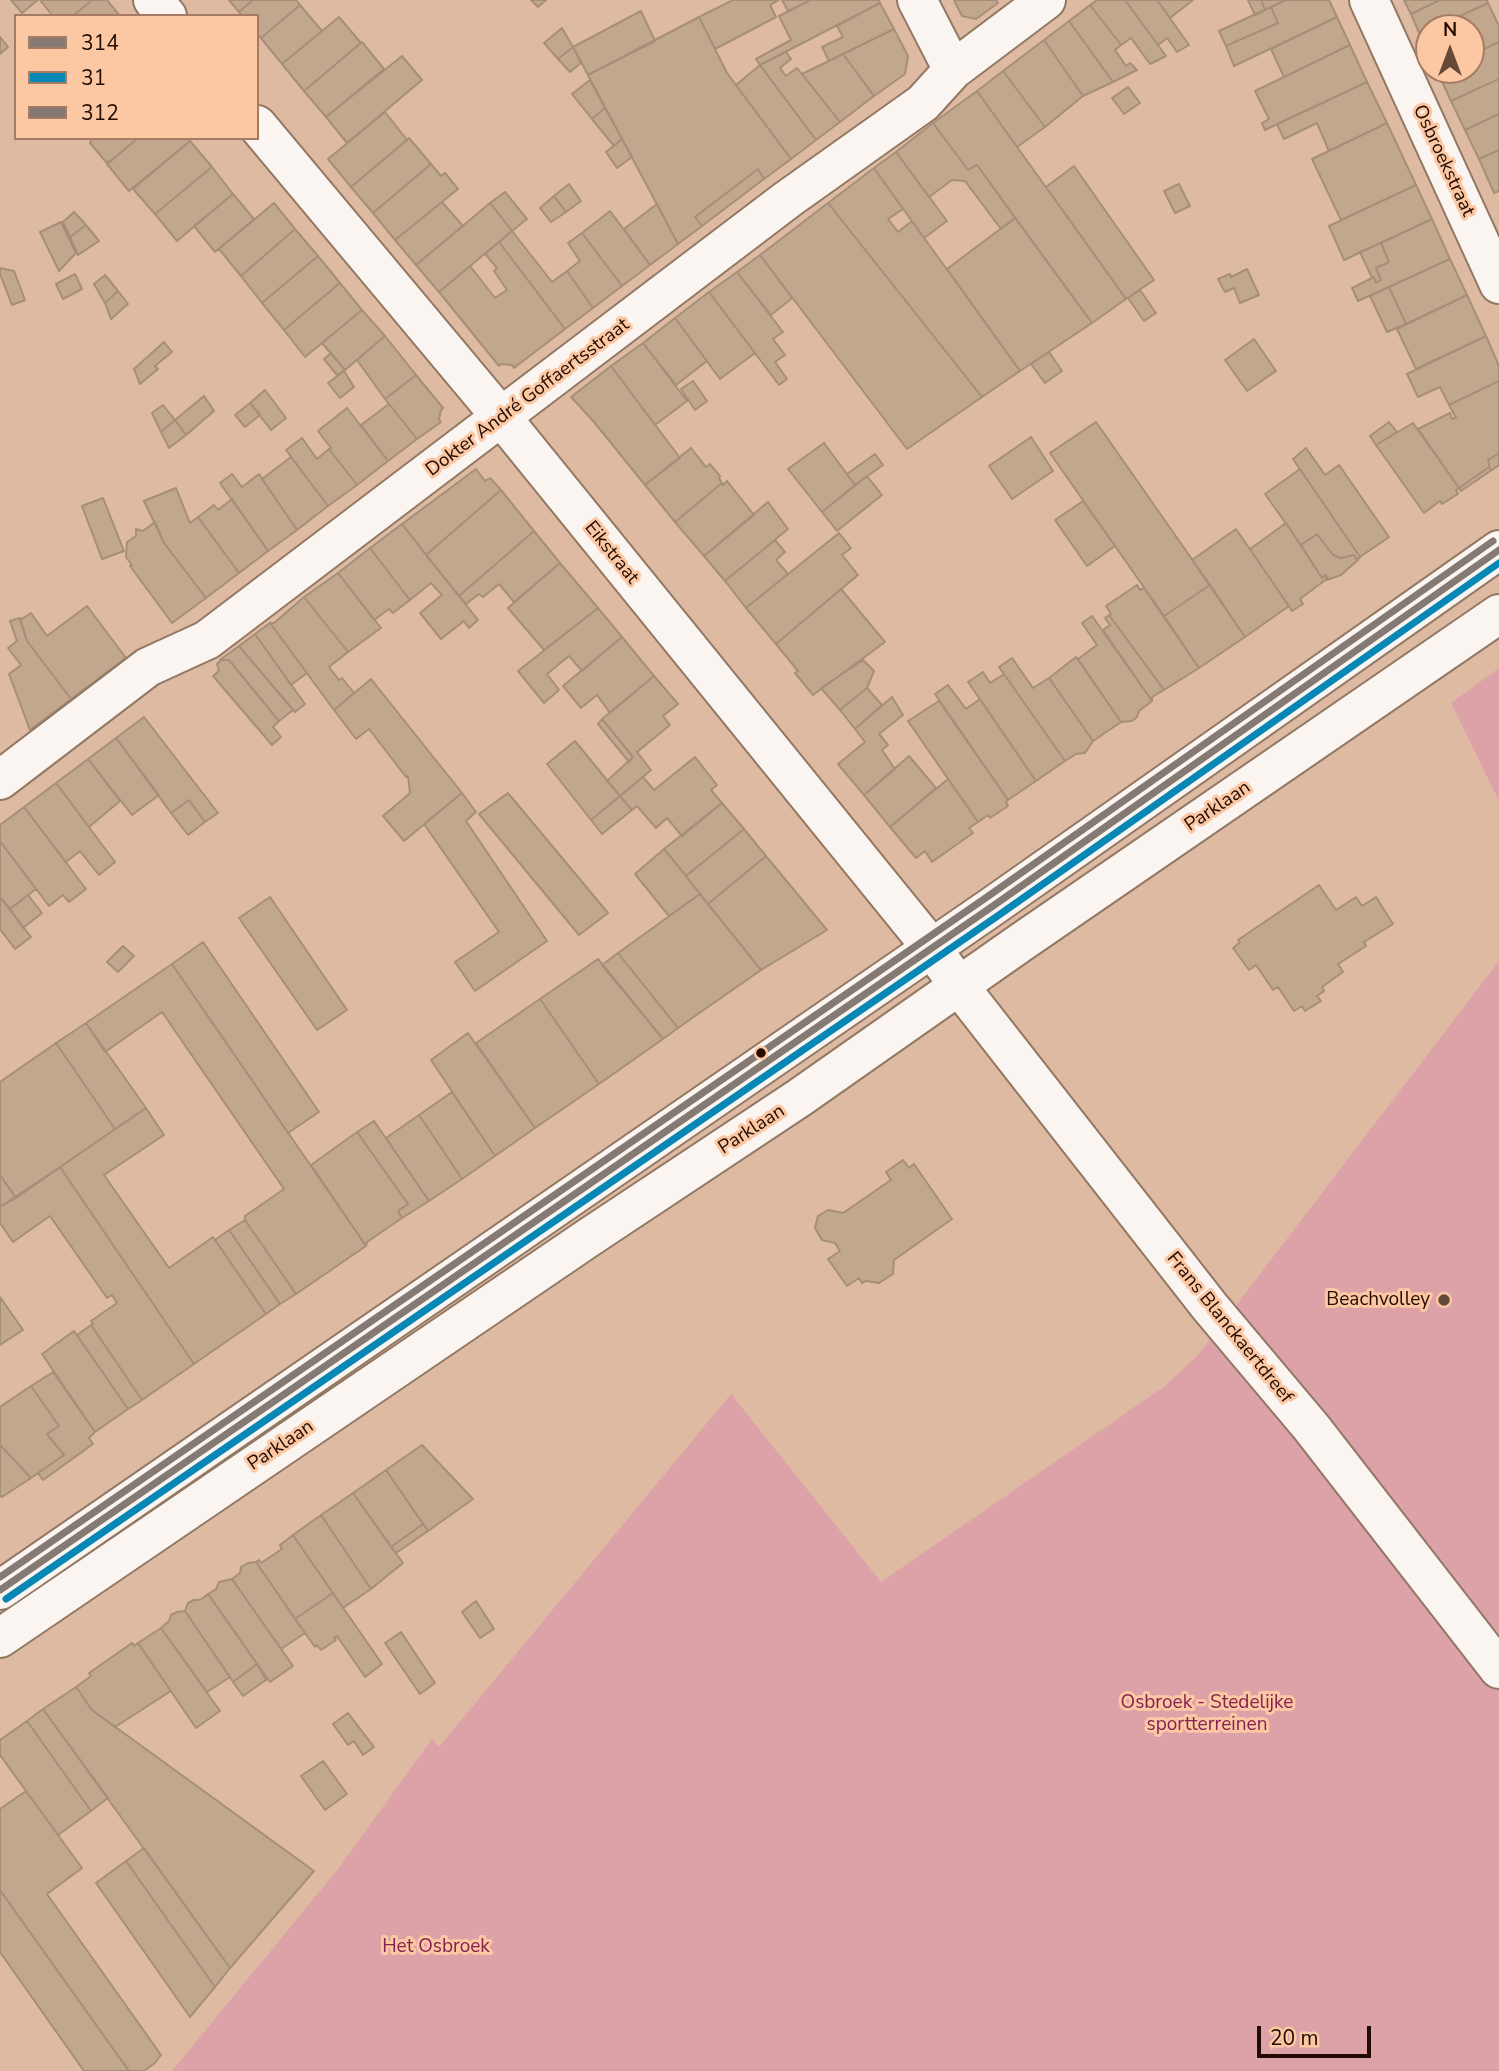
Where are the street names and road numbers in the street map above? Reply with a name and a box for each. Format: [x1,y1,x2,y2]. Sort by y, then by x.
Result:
street label: Osbroekstraat [1407,102,1479,220]
street label: Dokter André Goffaertsstraat [422,314,634,482]
street label: Eikstraat [579,517,643,589]
street label: Parklaan [1181,777,1255,837]
street label: Parklaan [715,1100,789,1160]
street label: Frans Blanckaertdreef [1161,1248,1297,1408]
street label: Parklaan [244,1416,318,1476]

